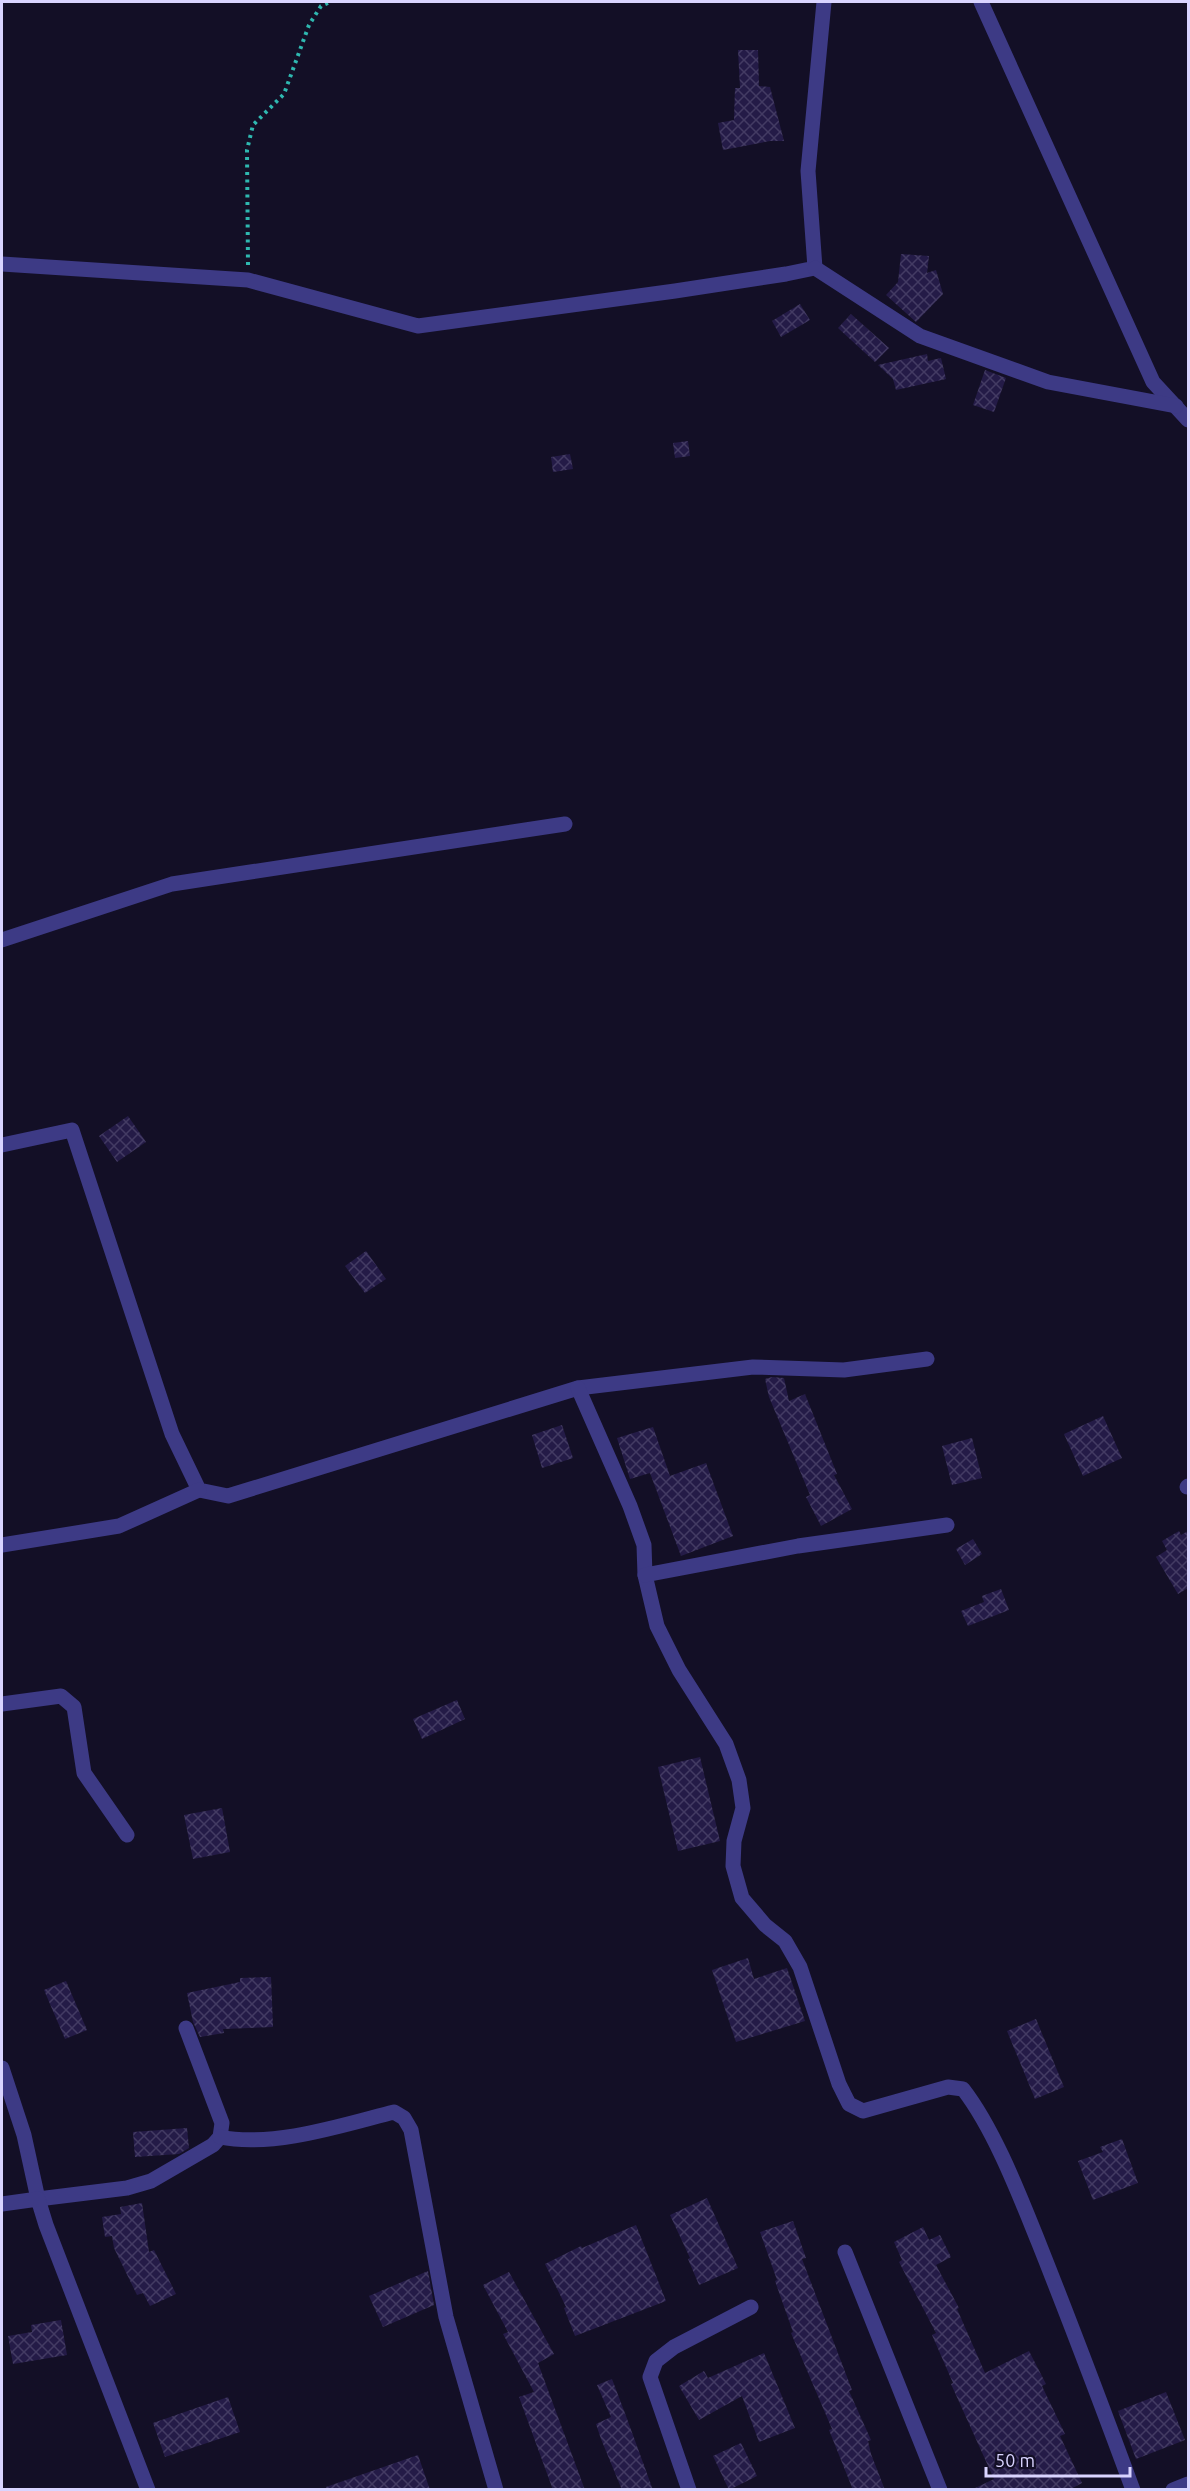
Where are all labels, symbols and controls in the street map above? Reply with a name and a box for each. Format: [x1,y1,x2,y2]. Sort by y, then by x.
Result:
scale bar [986,2440,1130,2478]
text: 50 m [995,2450,1035,2470]

